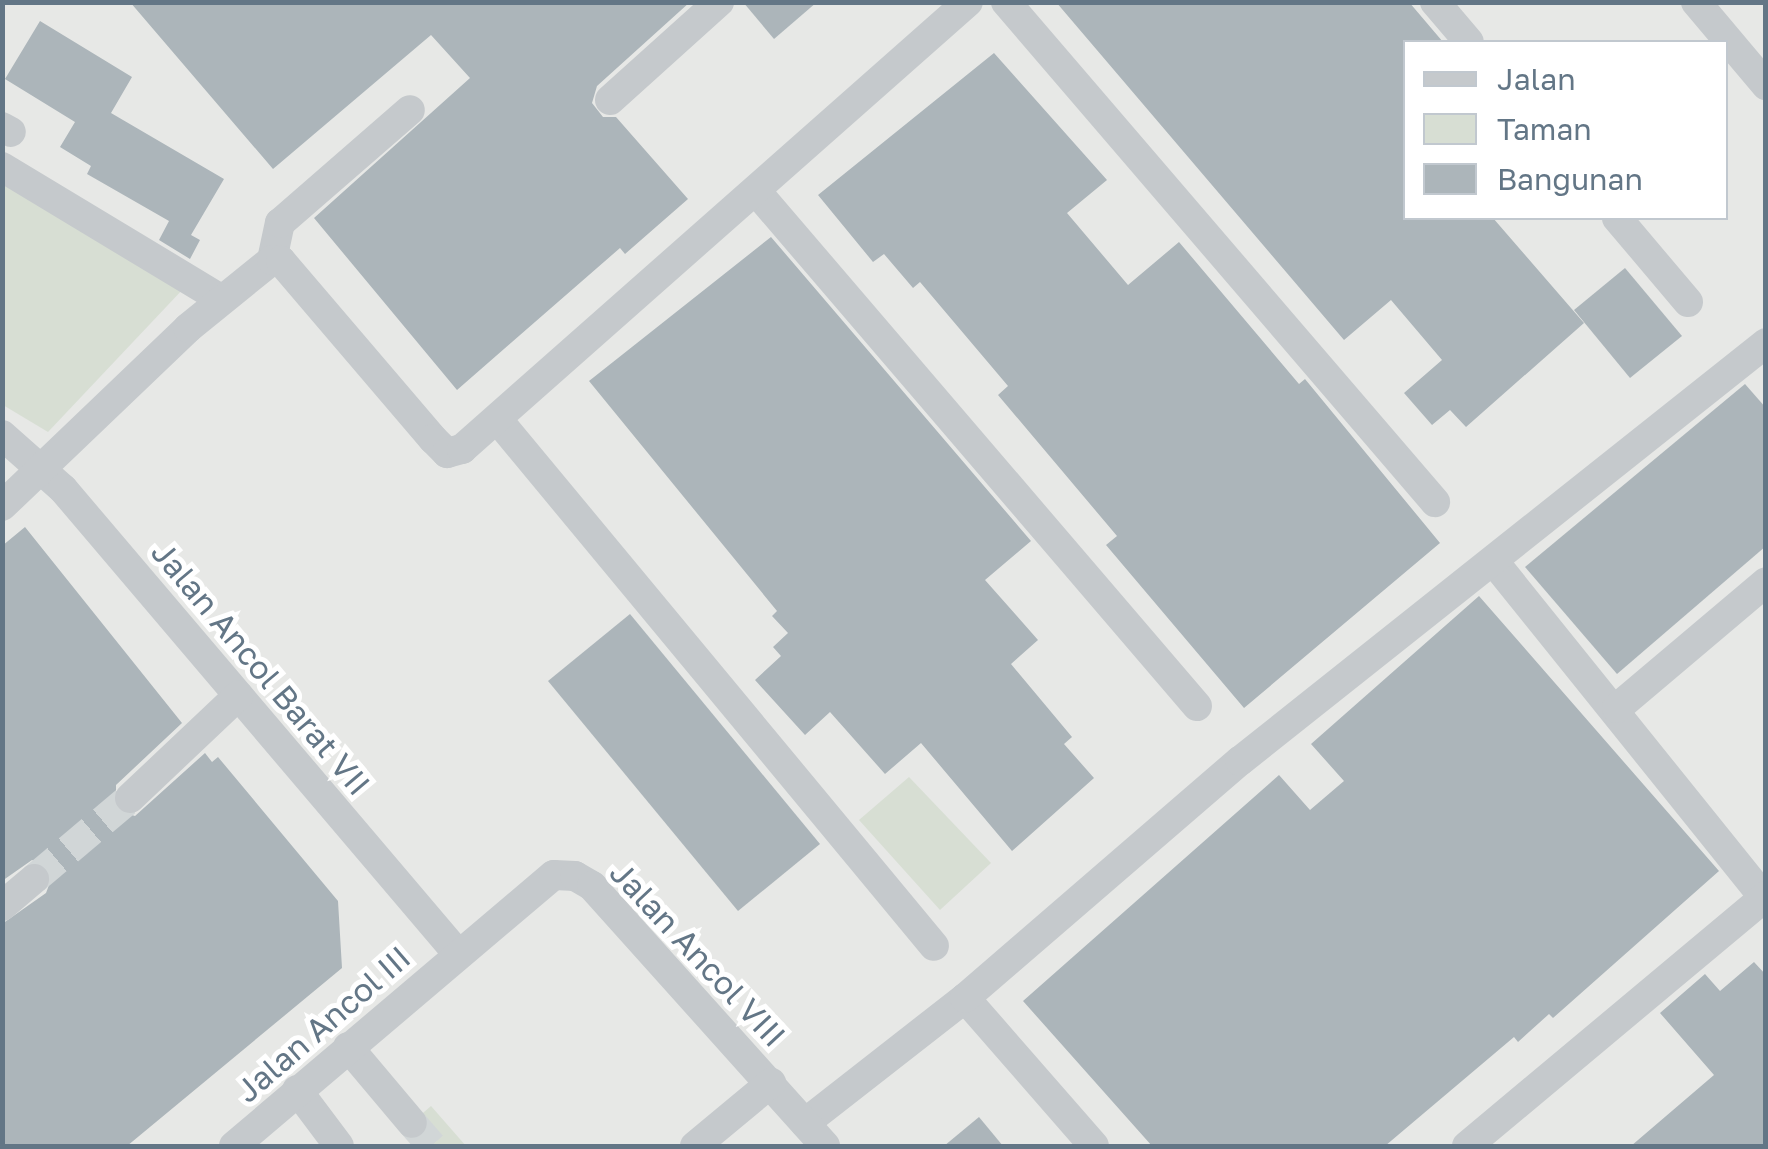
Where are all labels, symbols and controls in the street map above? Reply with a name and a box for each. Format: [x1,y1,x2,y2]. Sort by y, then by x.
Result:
legend [1403,40,1728,220]
text: Jalan [1497,61,1576,97]
text: Taman [1497,111,1592,147]
text: Bangunan [1497,161,1643,197]
street label: Jalan Ancol Barat VII [144,533,378,803]
street label: Jalan Ancol VIII [602,853,794,1055]
street label: Jalan Ancol III [228,938,418,1110]

